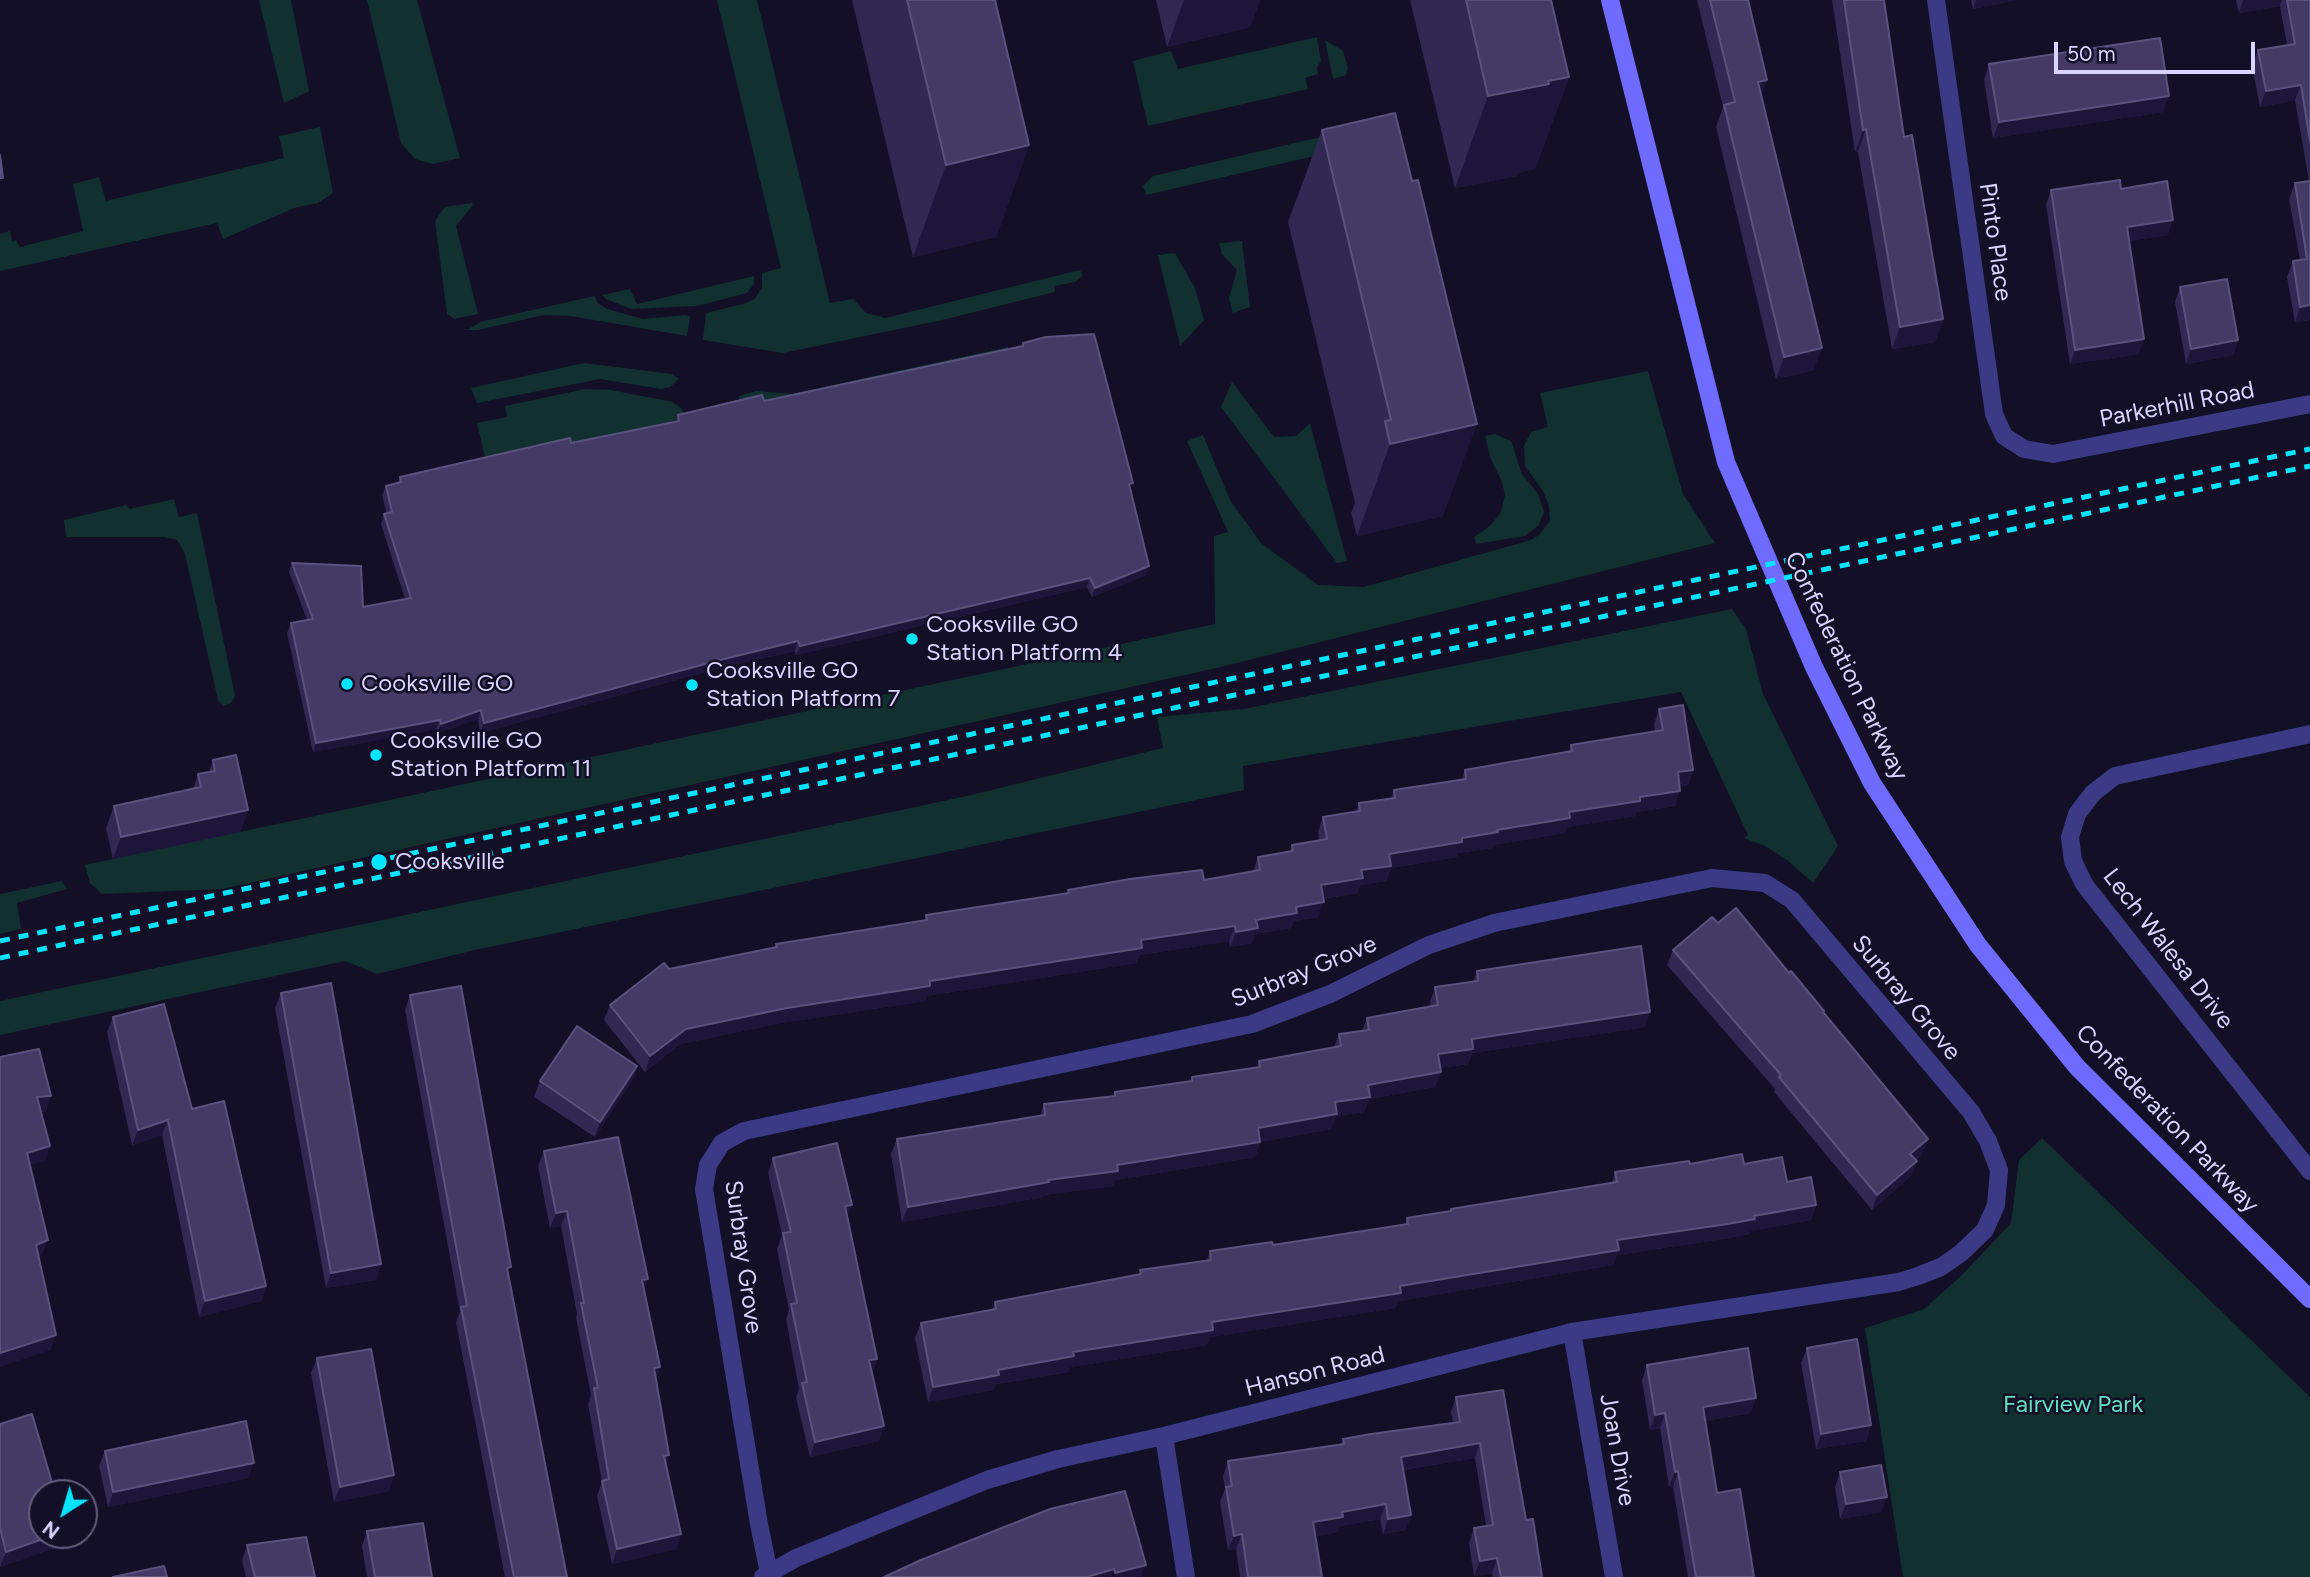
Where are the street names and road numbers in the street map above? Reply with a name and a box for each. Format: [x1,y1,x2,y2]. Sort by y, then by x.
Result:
street label: Pinto Place [1972,181,2018,303]
street label: Parkerhill Road [2097,376,2257,434]
street label: Confederation Parkway [1778,547,1914,785]
street label: Lech Walesa Drive [2096,863,2240,1035]
street label: Surbray Grove [1227,930,1381,1014]
street label: Surbray Grove [1845,930,1967,1066]
street label: Confederation Parkway [2070,1019,2264,1219]
street label: Surbray Grove [718,1179,768,1335]
street label: Hanson Road [1242,1341,1388,1403]
street label: Joan Drive [1593,1392,1641,1508]

